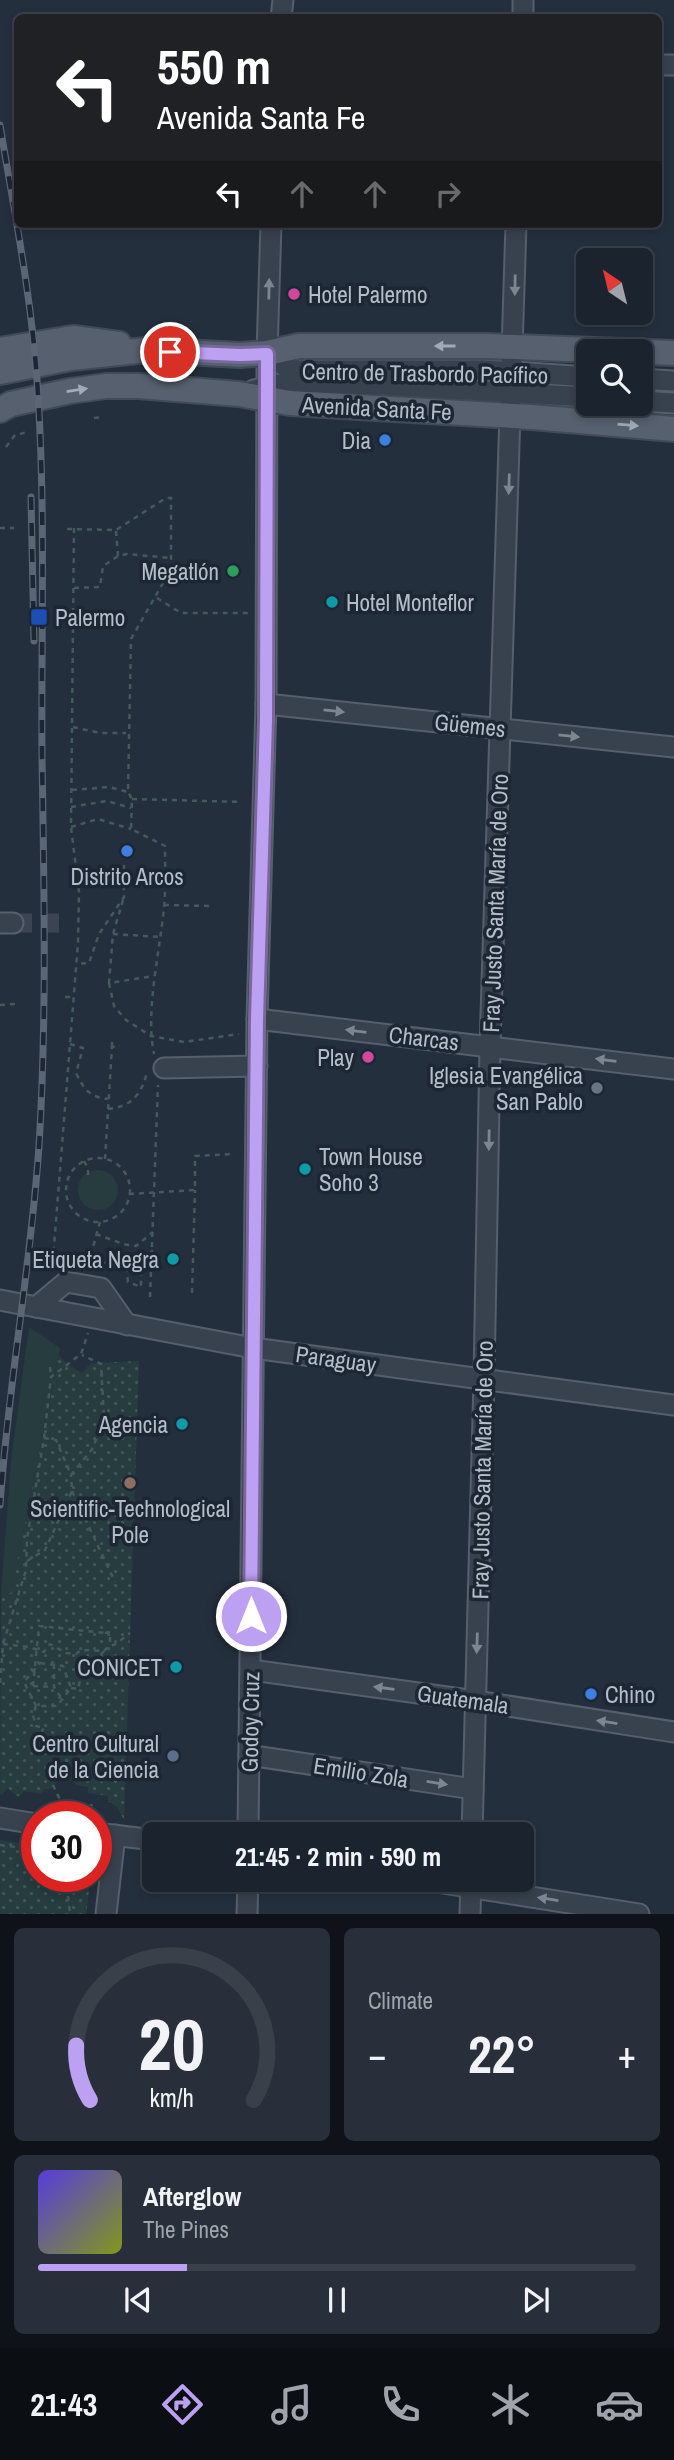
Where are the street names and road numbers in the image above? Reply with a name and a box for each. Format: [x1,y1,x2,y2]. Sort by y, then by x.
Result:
street label: Centro de Trasbordo Pacífico [302,355,548,391]
street label: Avenida Santa Fe [300,389,453,427]
street label: Güemes [433,706,507,744]
street label: Fray Justo Santa María de Oro [475,773,515,1033]
street label: Charcas [387,1018,461,1058]
street label: Paraguay [294,1338,379,1380]
street label: Fray Justo Santa María de Oro [464,1340,500,1600]
street label: Godoy Cruz [234,1671,266,1773]
street label: Guatemala [415,1677,511,1721]
street label: Emilio Zola [311,1749,411,1795]

